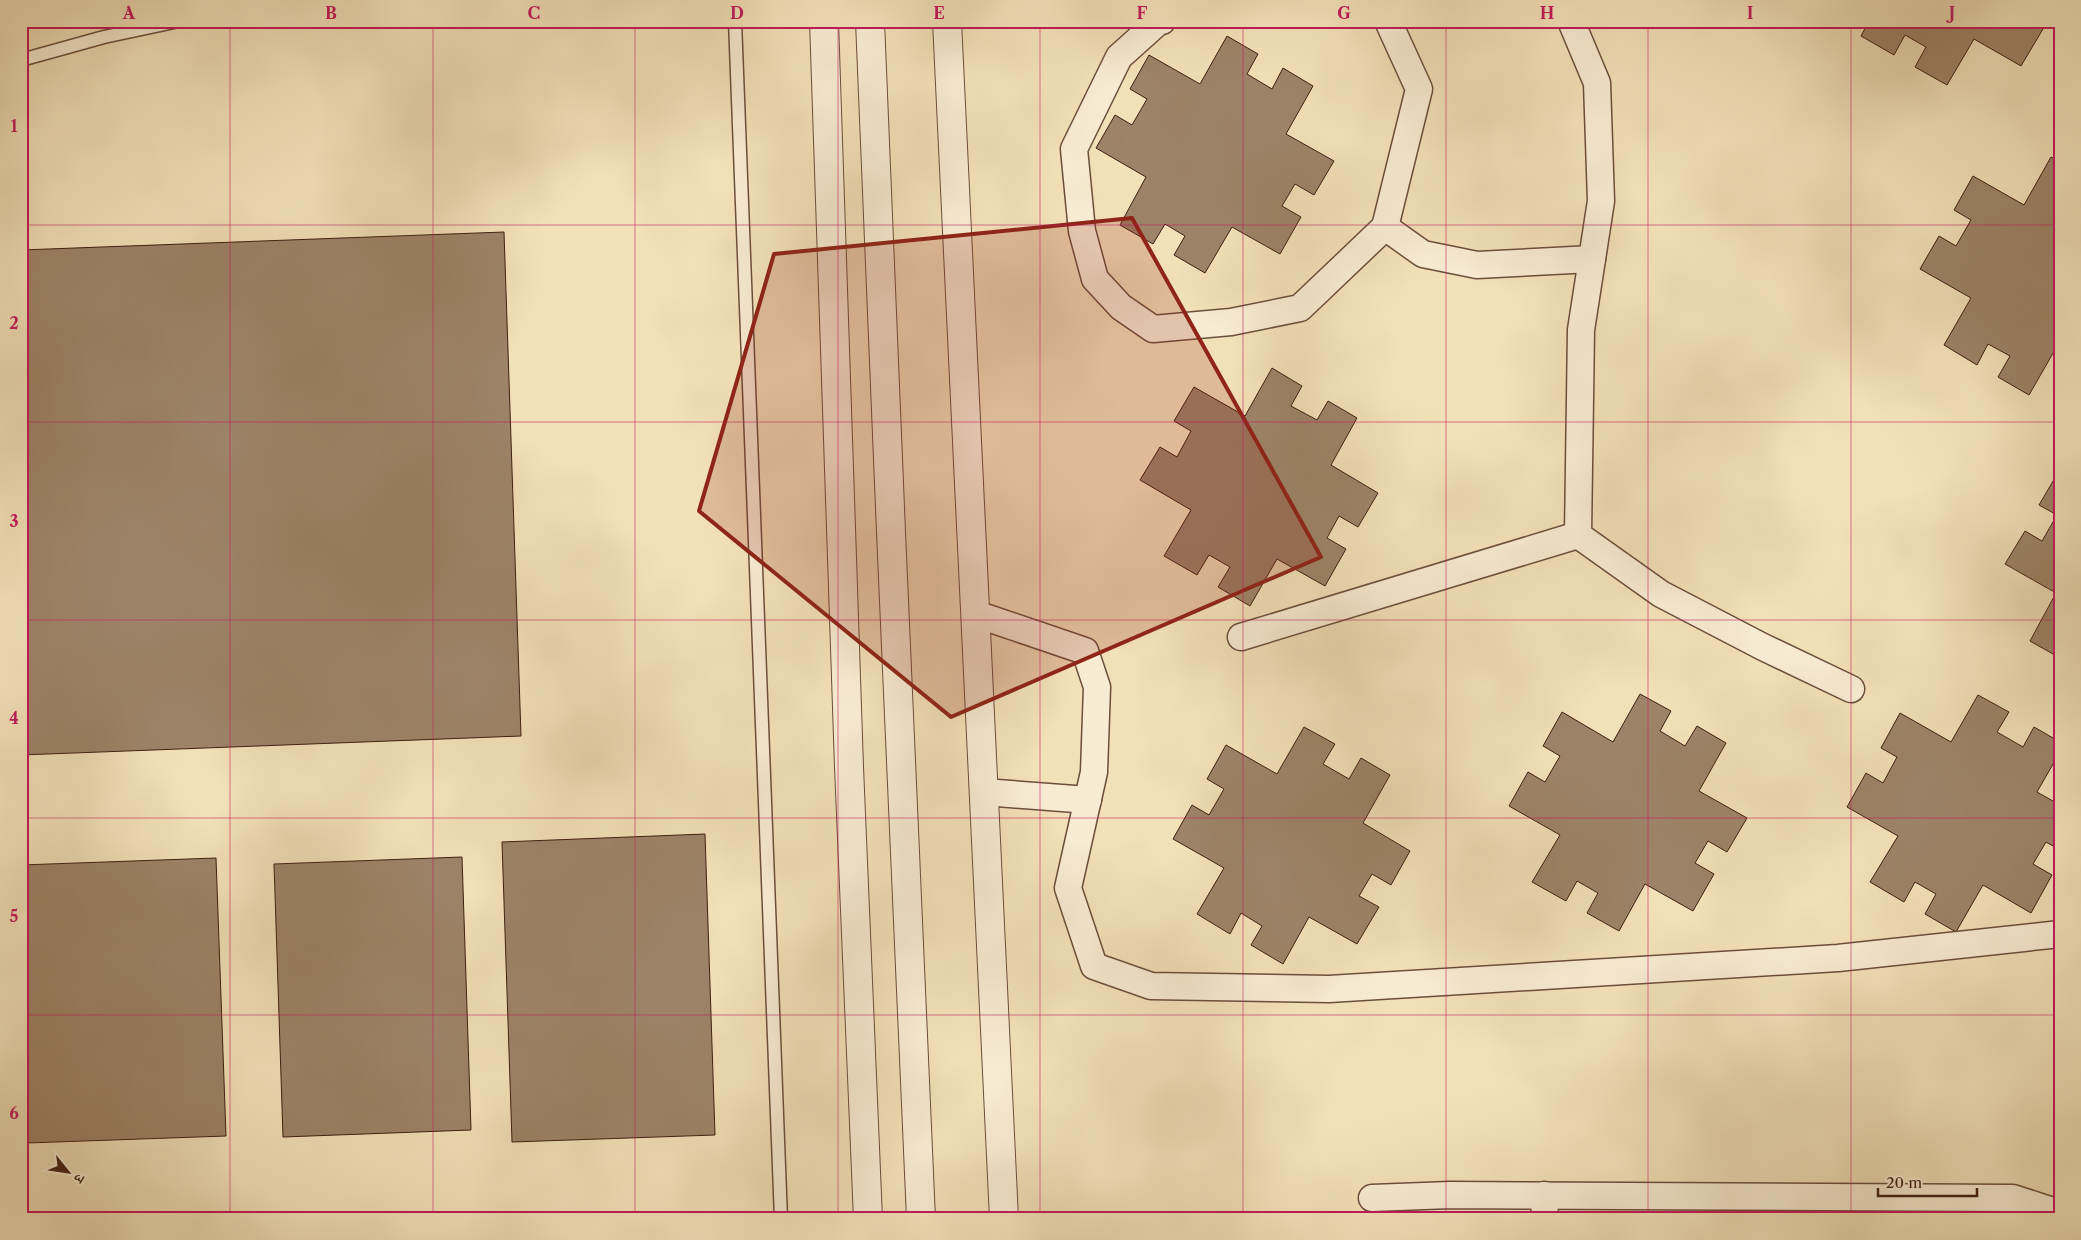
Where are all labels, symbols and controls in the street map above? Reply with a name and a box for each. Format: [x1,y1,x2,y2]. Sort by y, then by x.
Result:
text: A [122,3,136,23]
text: B [325,3,337,23]
text: C [528,3,540,23]
text: D [730,3,744,23]
text: E [933,3,945,23]
text: F [1137,3,1148,23]
text: G [1337,3,1351,23]
text: H [1540,3,1554,23]
text: I [1747,3,1754,23]
text: J [1946,3,1955,23]
text: 1 [10,116,18,136]
text: 2 [9,313,19,333]
text: 3 [9,511,19,531]
text: 4 [9,708,19,728]
text: 5 [10,906,19,926]
text: 6 [9,1103,19,1123]
north arrow [42,1148,92,1198]
scale bar [1878,1165,1977,1197]
text: उ [69,1170,89,1187]
text: 20 m [1886,1173,1922,1192]

